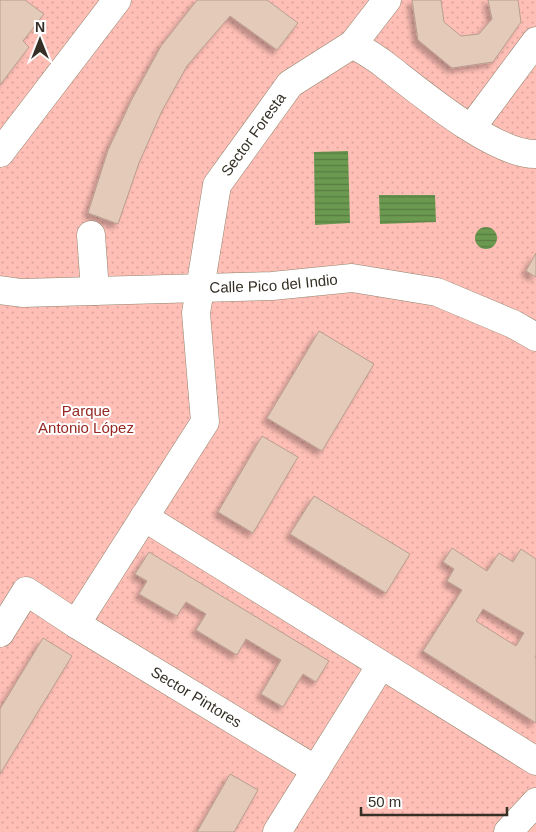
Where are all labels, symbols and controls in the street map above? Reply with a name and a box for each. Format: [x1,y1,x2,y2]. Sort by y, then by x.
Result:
north arrow [15,15,65,65]
text: N [35,19,45,35]
street label: Sector Foresta [217,89,289,179]
street label: Calle Pico del Indio [209,270,338,296]
park label: Parque Antonio López [38,402,134,436]
street label: Sector Pintores [148,663,245,731]
scale bar [361,784,507,816]
text: 50 m [368,793,401,810]

